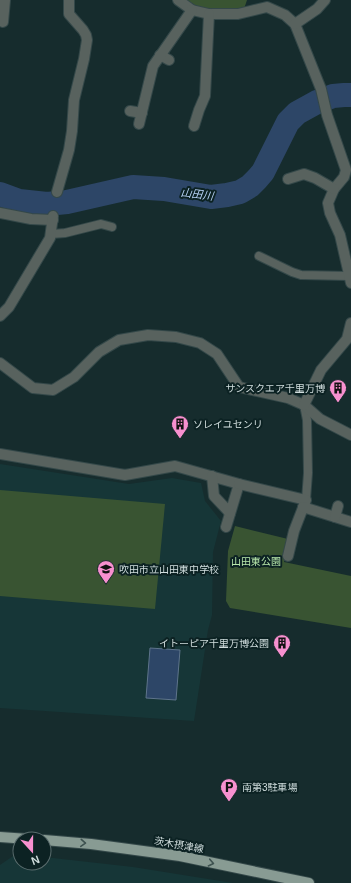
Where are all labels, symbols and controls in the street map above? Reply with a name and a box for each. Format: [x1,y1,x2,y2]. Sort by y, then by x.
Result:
water label: 山田川 [180,186,215,202]
building icon: サンスクエア千里万博 [328,378,348,403]
place label: サンスクエア千里万博 [225,383,325,394]
building icon: ソレイユセンリ [170,414,190,439]
place label: ソレイユセンリ [193,419,263,430]
park label: 山田東公園 [231,556,281,567]
school or university icon: 吹田市立山田東中学校 [96,559,116,584]
place label: 吹田市立山田東中学校 [119,564,219,575]
building icon: イトーピア千里万博公園 [272,633,292,658]
place label: イトーピア千里万博公園 [159,638,269,649]
parking icon: 南第3駐車場 [219,777,239,802]
place label: 南第3駐車場 [242,782,298,793]
north arrow [12,831,52,871]
street label: 茨木摂津線 [153,835,205,855]
one-way arrow [80,839,86,848]
text: N [30,853,41,867]
one-way arrow [208,858,215,866]

